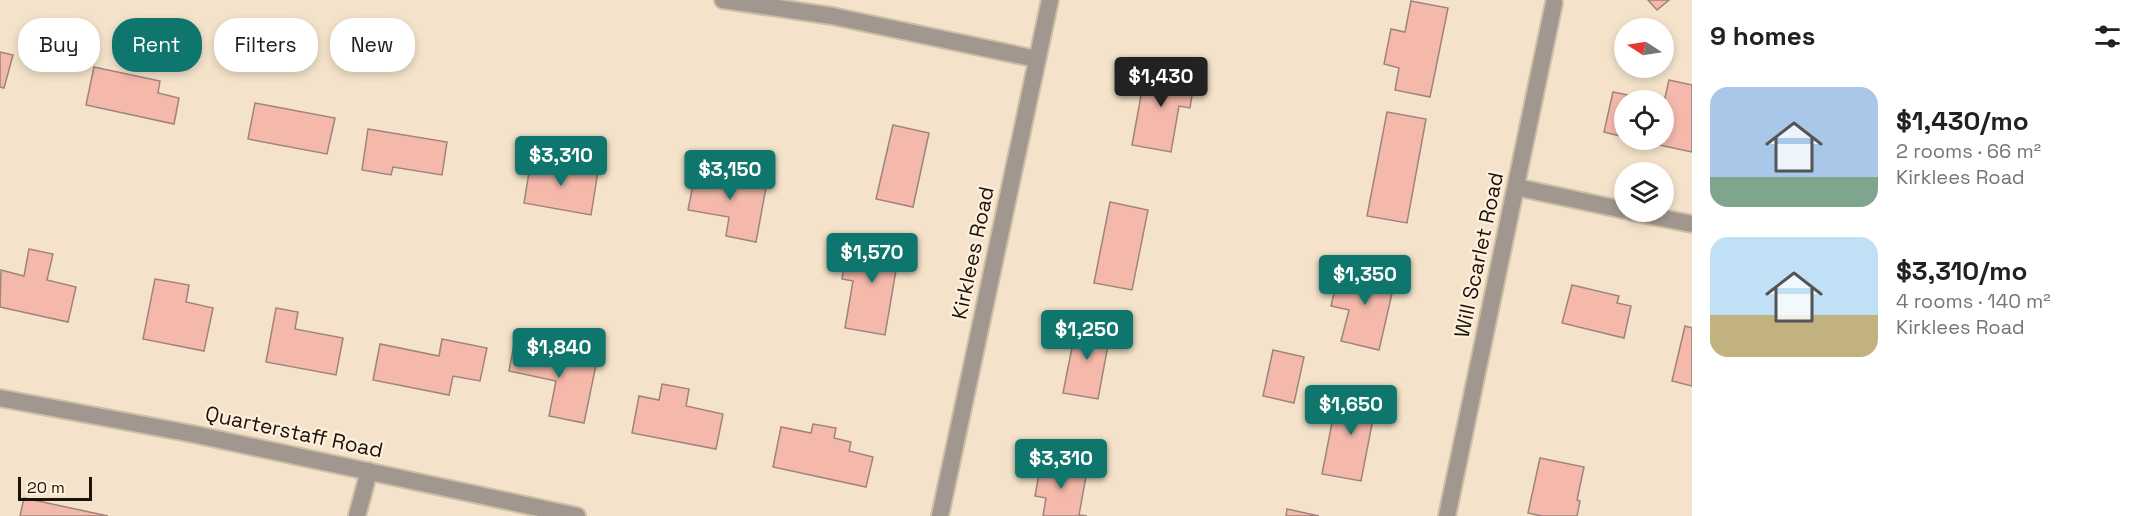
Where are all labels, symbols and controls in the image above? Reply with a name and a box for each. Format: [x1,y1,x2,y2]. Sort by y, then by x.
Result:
chip: Buy [18,18,100,72]
chip: Rent [112,18,202,72]
chip: Filters [214,18,318,72]
chip: New [330,18,415,72]
north arrow [1614,18,1674,78]
map controls [1614,18,1674,222]
text: 9 homes [1710,19,1815,53]
icon: filters [2091,20,2124,53]
pin: $1,430 [1112,57,1210,108]
text: $1,430 [1129,63,1193,89]
button: locate [1614,90,1674,150]
text: $1,430/mo [1896,104,2029,138]
icon: home [1758,111,1830,183]
pin: $3,310 [512,136,610,187]
text: 2 rooms · 66 m² [1896,138,2041,164]
text: $3,310 [529,142,593,168]
pin: $3,150 [681,150,779,201]
text: $3,150 [698,156,762,182]
button: layers [1614,162,1674,222]
text: Kirklees Road [1896,164,2025,190]
street label: Will Scarlet Road [1448,170,1509,340]
street label: Kirklees Road [945,184,1000,322]
pin: $1,570 [823,233,921,284]
text: $1,570 [841,239,903,265]
text: $3,310/mo [1896,254,2027,288]
pin: $1,350 [1316,255,1414,306]
text: $1,350 [1333,261,1397,287]
icon: home [1758,261,1830,333]
text: 4 rooms · 140 m² [1896,288,2051,314]
pin: $1,250 [1038,310,1136,361]
text: Kirklees Road [1896,314,2025,340]
text: $1,250 [1055,316,1119,342]
pin: $1,840 [510,328,608,379]
text: $1,840 [527,334,591,360]
pin: $1,650 [1302,385,1400,436]
text: $1,650 [1319,391,1383,417]
street label: Quarterstaff Road [203,399,385,464]
pin: $3,310 [1012,439,1110,490]
text: $3,310 [1029,445,1093,471]
scale bar [18,474,92,502]
text: 20 m [27,477,65,498]

